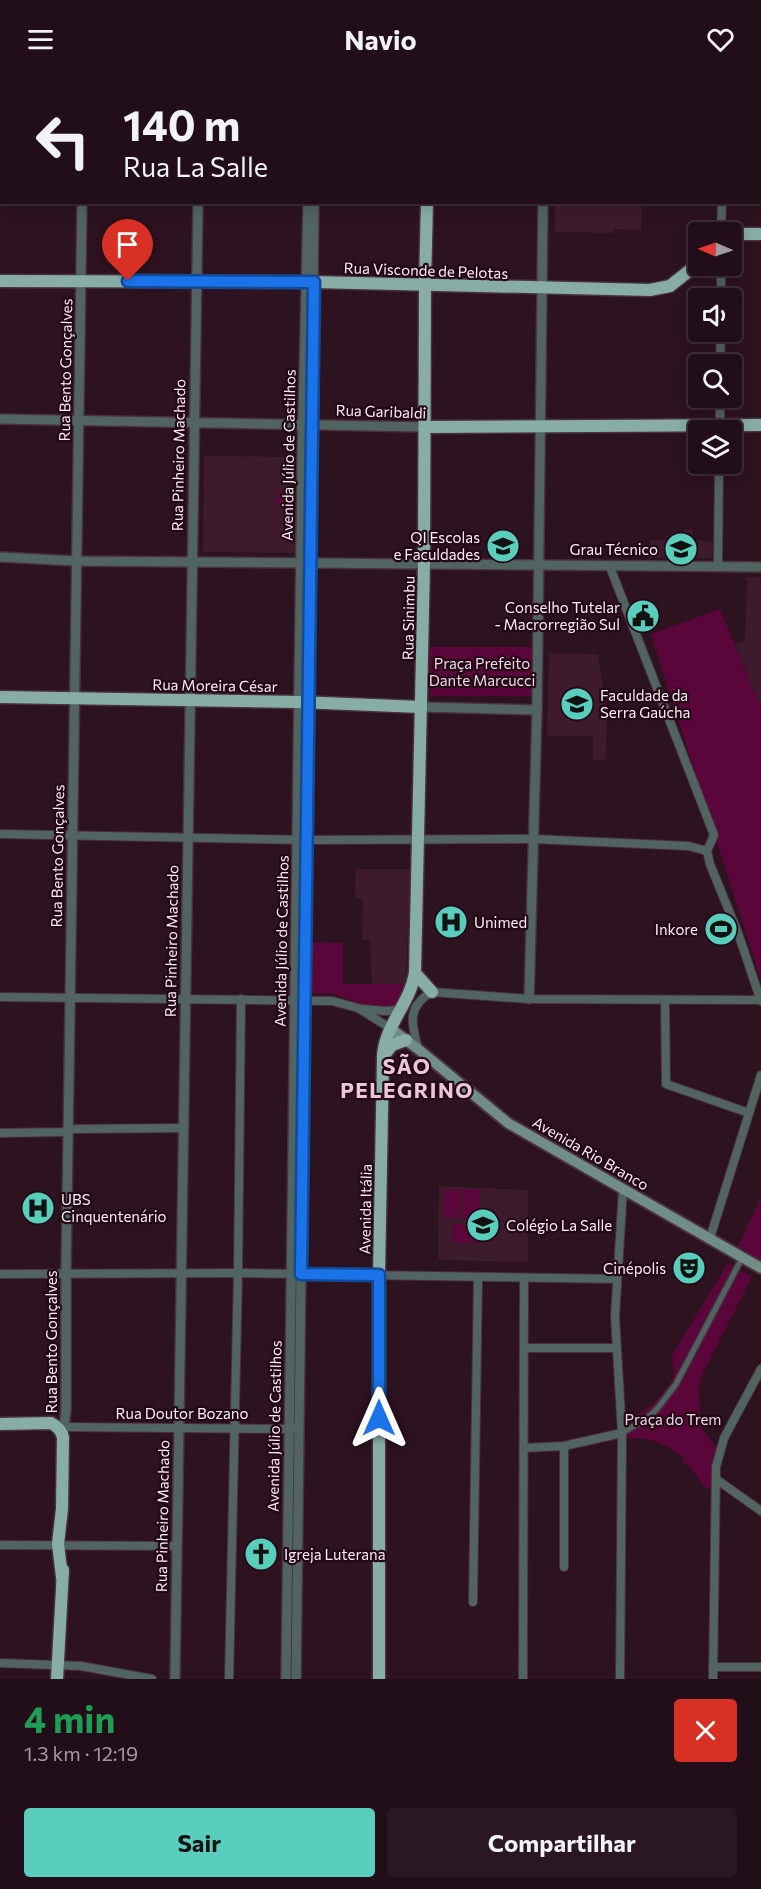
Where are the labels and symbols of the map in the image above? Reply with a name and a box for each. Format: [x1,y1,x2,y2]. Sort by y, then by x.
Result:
pin [102,219,153,281]
north arrow [688,222,742,276]
street label: Rua Visconde de Pelotas [344,258,509,282]
street label: Rua Bento Gonçalves [55,298,75,442]
street label: Avenida Júlio de Castilhos [278,369,298,541]
street label: Rua Pinheiro Machado [168,379,188,531]
street label: Rua Garibaldi [335,400,427,422]
place label: QI Escolas e Faculdades [394,528,480,563]
school or university icon: QI Escolas e Faculdades [485,528,521,564]
school or university icon: Grau Técnico [663,531,699,567]
place label: Grau Técnico [569,540,658,558]
street label: Rua Sinimbu [398,576,418,660]
place label: Conselho Tutelar - Macrorregião Sul [494,598,620,633]
public building icon: Conselho Tutelar - Macrorregião Sul [625,598,661,634]
park label: Praça Prefeito Dante Marcucci [429,654,535,689]
street label: Rua Moreira César [152,675,278,695]
school or university icon: Faculdade da Serra Gaúcha [559,686,595,722]
place label: Faculdade da Serra Gaúcha [600,686,690,721]
street label: Rua Bento Gonçalves [47,784,67,928]
street label: Avenida Júlio de Castilhos [271,855,291,1027]
street label: Rua Pinheiro Machado [161,865,181,1017]
hospital icon: Unimed [433,904,469,940]
sports icon: Inkore [703,911,739,947]
place label: Unimed [474,913,527,931]
place label: Inkore [655,920,698,938]
district label: SÃO PELEGRINO [340,1053,474,1102]
street label: Avenida Rio Branco [530,1112,652,1194]
street label: Avenida Itália [355,1164,375,1254]
hospital icon: UBS Cinquentenário [20,1190,56,1226]
place label: UBS Cinquentenário [61,1190,167,1225]
school or university icon: Colégio La Salle [465,1207,501,1243]
place label: Colégio La Salle [506,1216,612,1234]
theatre icon: Cinépolis [671,1250,707,1286]
place label: Cinépolis [603,1259,666,1277]
street label: Rua Bento Gonçalves [42,1270,60,1413]
street label: Avenida Júlio de Castilhos [264,1340,284,1512]
position arrow [347,1386,411,1450]
street label: Rua Doutor Bozano [116,1404,248,1422]
park label: Praça do Trem [625,1410,721,1428]
street label: Rua Pinheiro Machado [152,1440,172,1592]
church icon: Igreja Luterana [243,1536,279,1572]
place label: Igreja Luterana [284,1545,386,1563]

